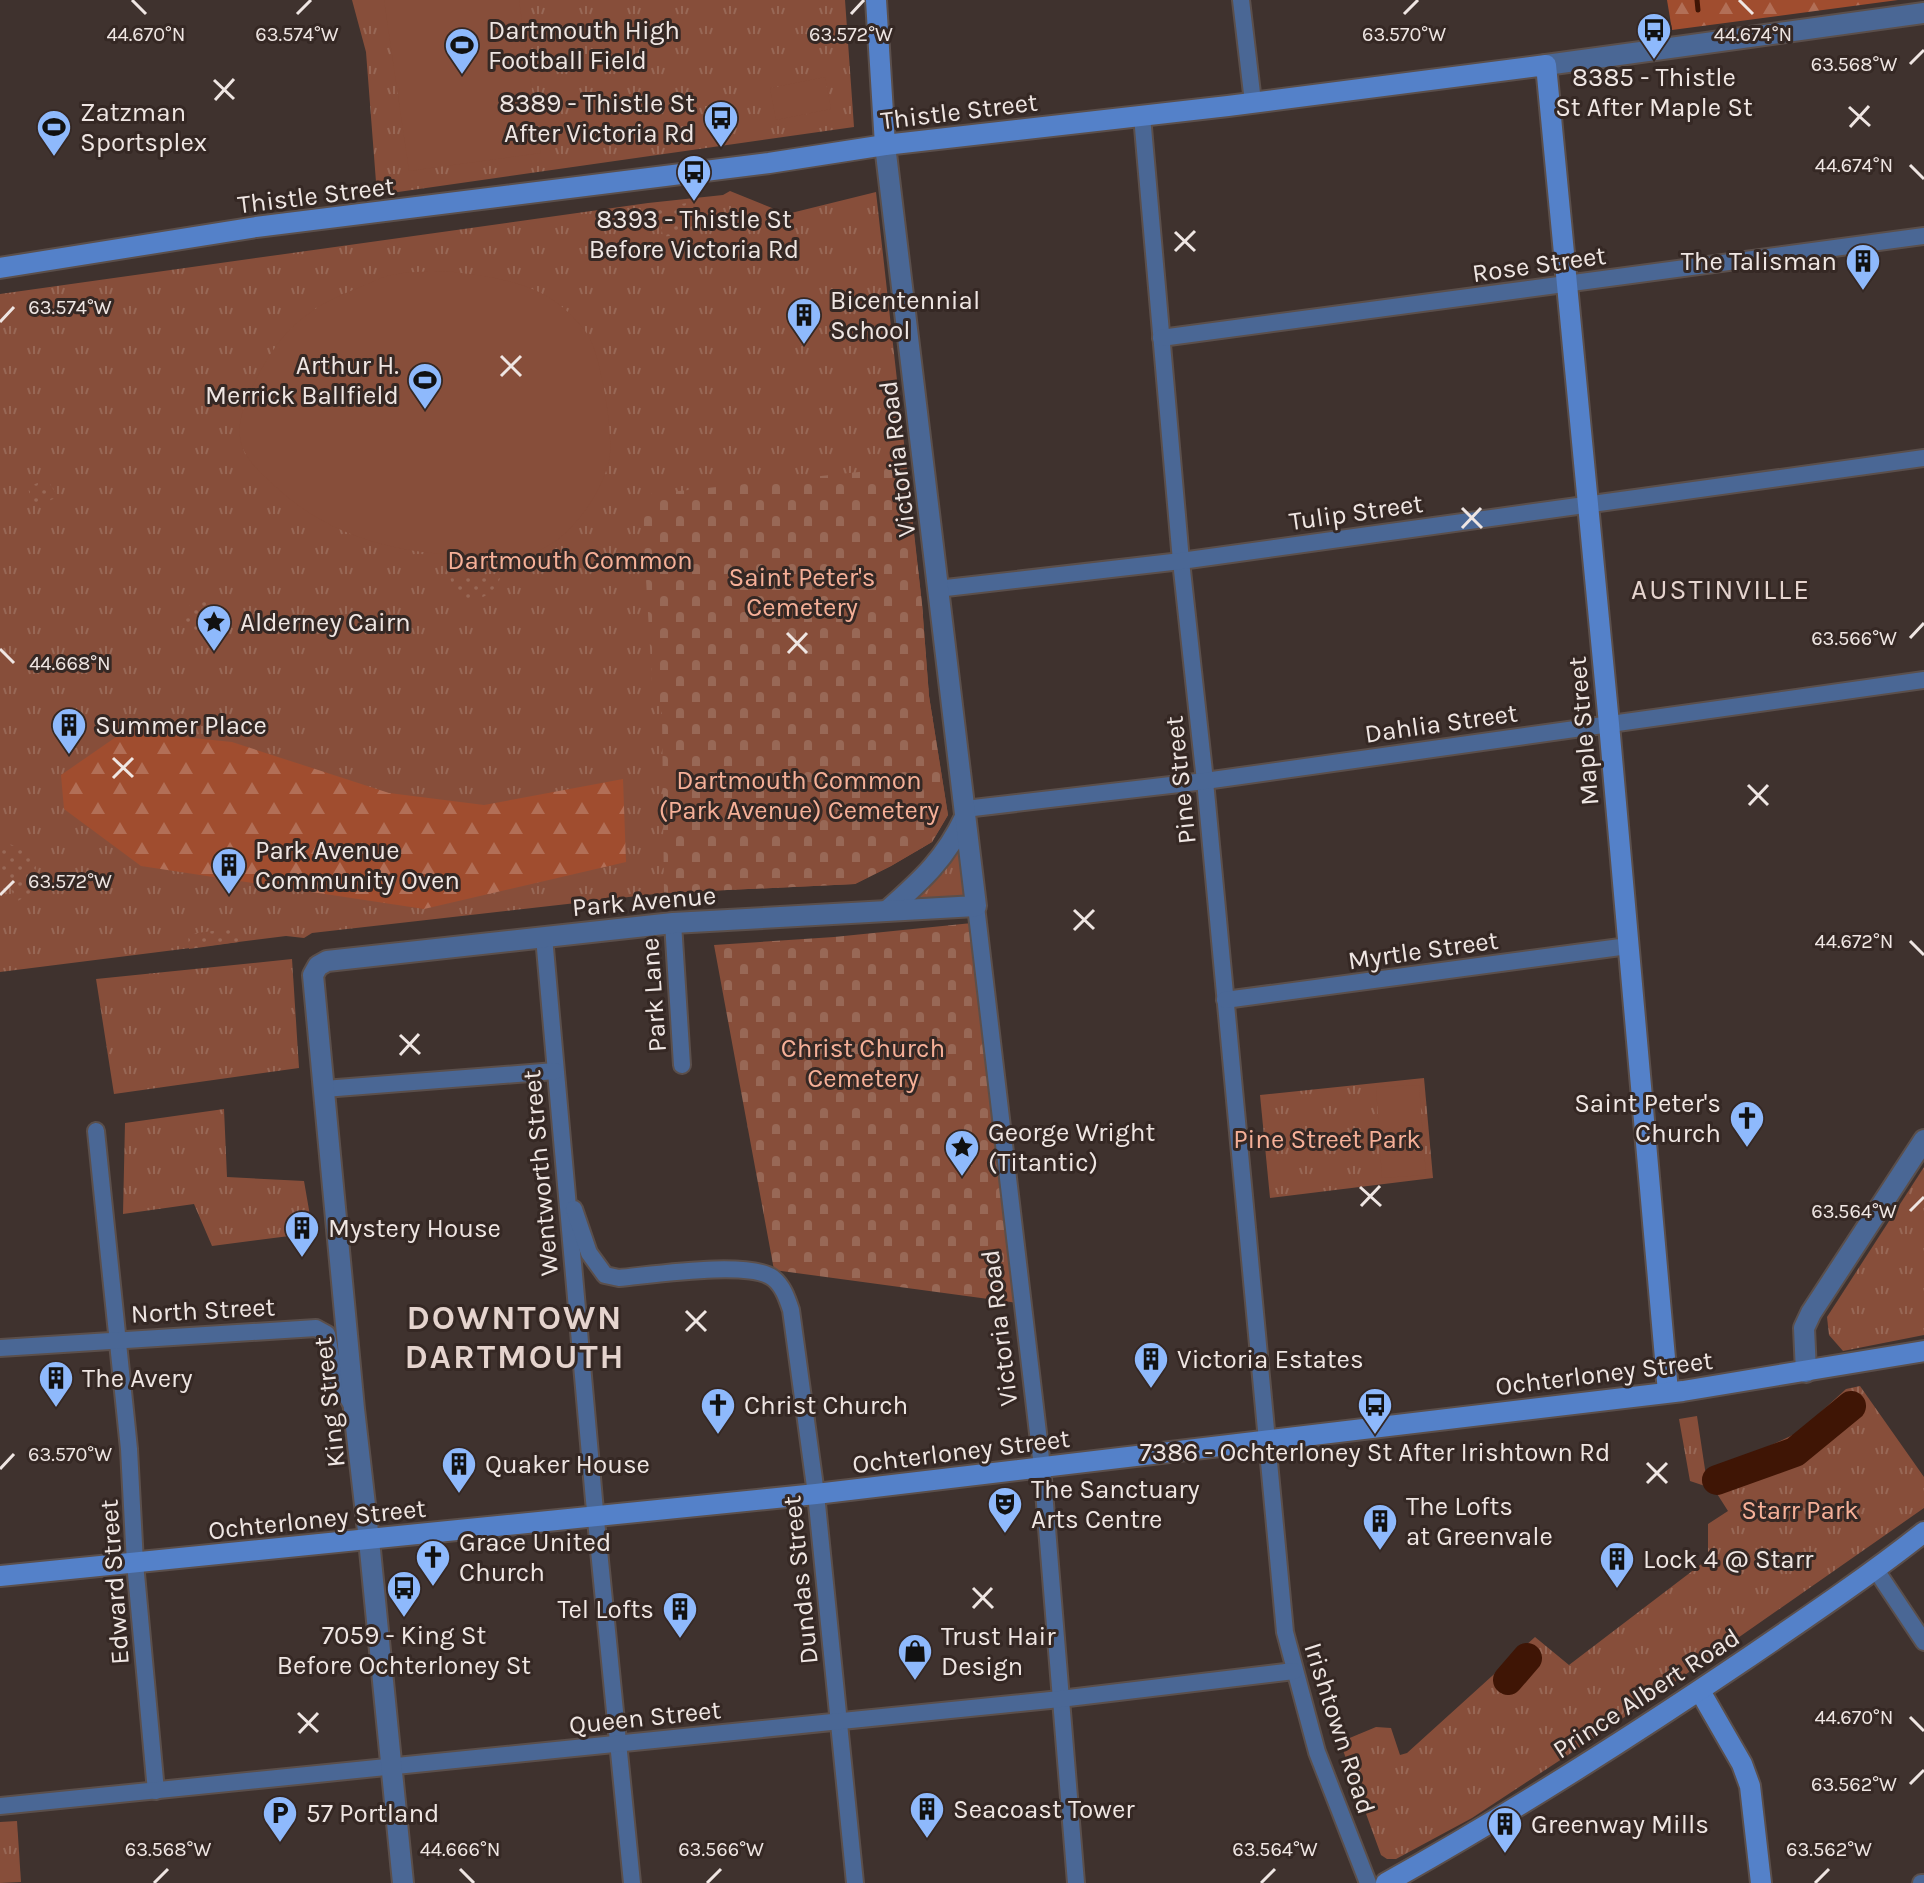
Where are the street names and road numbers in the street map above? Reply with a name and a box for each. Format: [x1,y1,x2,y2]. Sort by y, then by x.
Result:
street label: Thistle Street [879,86,1040,137]
street label: Thistle Street [236,170,397,221]
street label: Rose Street [1470,240,1608,289]
street label: Victoria Road [873,379,922,539]
street label: Tulip Street [1287,488,1425,537]
street label: Maple Street [1562,655,1605,807]
street label: Dahlia Street [1363,697,1520,750]
street label: Pine Street [1158,714,1203,846]
street label: Park Avenue [571,880,717,923]
street label: Myrtle Street [1346,925,1500,976]
street label: Park Lane [634,937,673,1053]
street label: Wentworth Street [516,1068,565,1277]
street label: Victoria Road [975,1248,1024,1408]
street label: North Street [130,1291,276,1330]
street label: King Street [307,1335,352,1469]
street label: Ochterloney Street [1494,1345,1715,1402]
street label: Ochterloney Street [851,1423,1072,1480]
street label: Ochterloney Street [207,1493,428,1546]
street label: Dundas Street [776,1494,825,1666]
street label: Edward Street [93,1498,136,1666]
street label: Prince Albert Road [1547,1622,1745,1765]
street label: Irishtown Road [1297,1639,1382,1818]
street label: Queen Street [568,1694,723,1741]

